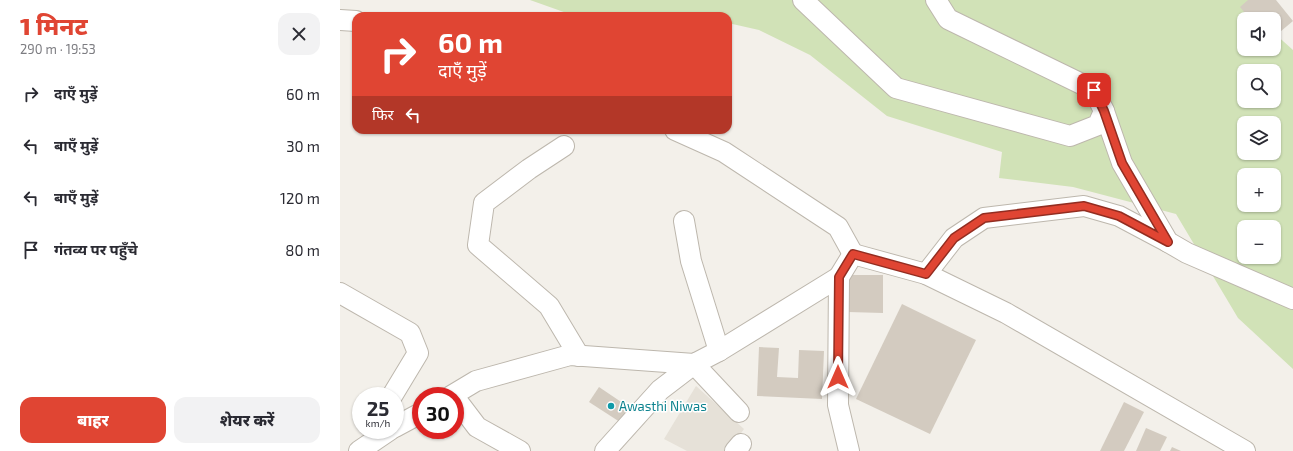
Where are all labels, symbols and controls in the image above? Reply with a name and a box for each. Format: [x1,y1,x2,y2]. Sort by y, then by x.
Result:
text: 1 मिनट [20,11,88,40]
map controls [1237,12,1281,264]
button: sound [1237,12,1281,56]
button: close [278,13,320,55]
text: 60 m [438,25,503,59]
icon: right [372,28,424,80]
text: 290 m · 19:53 [20,41,96,57]
text: दाएँ मुड़ें [438,59,487,81]
button: search [1237,64,1281,108]
pin [1077,73,1111,107]
icon: arrive [1083,79,1105,101]
icon: right [20,83,42,105]
text: दाएँ मुड़ें [54,84,98,102]
text: 60 m [286,85,320,103]
icon: left [402,104,424,126]
text: फिर [372,105,394,123]
button: layers [1237,116,1281,160]
icon: left [20,135,42,157]
text: बाएँ मुड़ें [54,136,98,154]
text: 30 m [286,137,320,155]
button: + [1237,168,1281,212]
icon: left [20,187,42,209]
text: बाएँ मुड़ें [54,188,98,206]
text: 120 m [280,189,320,207]
button: − [1237,220,1281,264]
icon: arrive [20,239,42,261]
text: गंतव्य पर पहुँचे [54,240,138,258]
text: 80 m [285,241,320,259]
position arrow [817,356,859,398]
speed limit sign: 30 [412,387,464,439]
text: 25 [367,396,389,420]
button: बाहर [20,397,166,443]
button: शेयर करें [174,397,320,443]
place label: Awasthi Niwas [619,398,707,414]
marker: Awasthi Niwas [606,401,616,411]
text: km/h [366,417,390,429]

